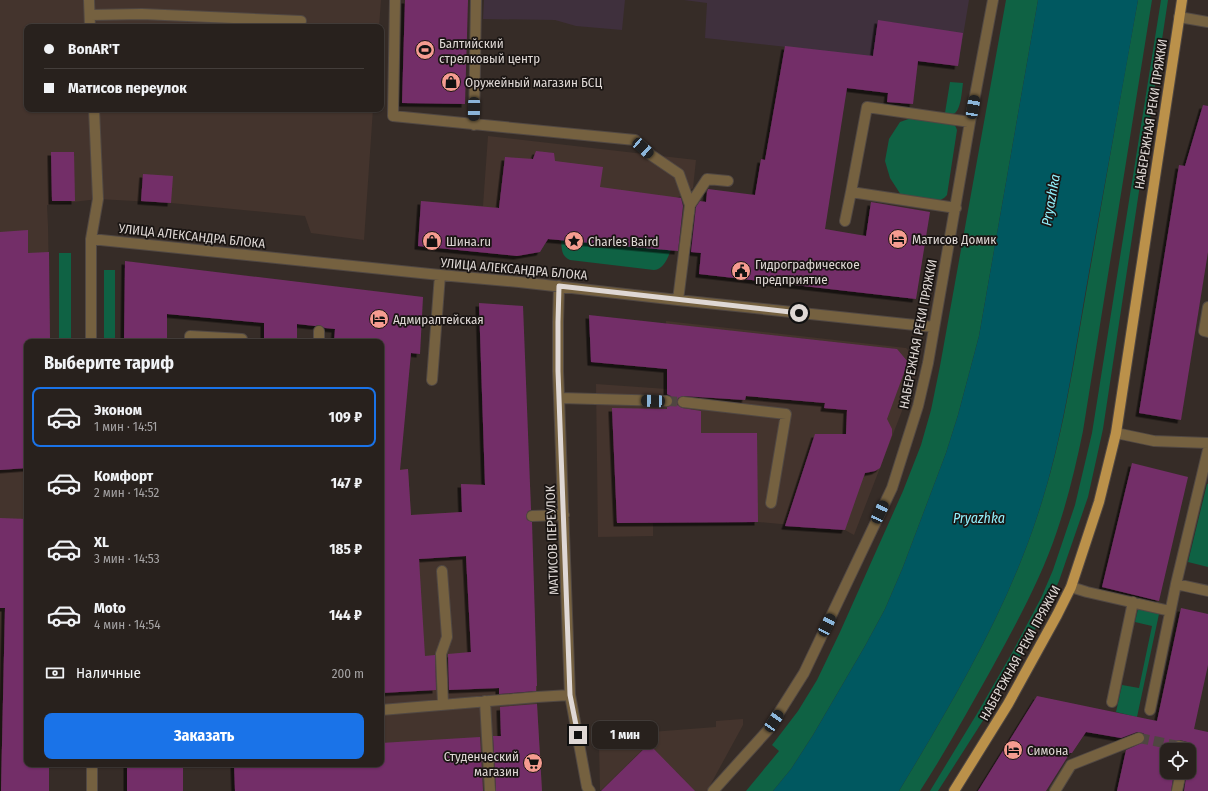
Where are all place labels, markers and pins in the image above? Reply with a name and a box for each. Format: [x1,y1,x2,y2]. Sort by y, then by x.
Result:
place label: Балтийский стрелковый центр [439,36,540,66]
sports icon: Балтийский стрелковый центр [414,39,436,61]
shop icon: Оружейный магазин БСЦ [440,71,462,93]
place label: Оружейный магазин БСЦ [465,75,602,90]
hotel icon: Матисов Домик [887,228,909,250]
shop icon: Шина.ru [421,230,443,252]
place icon: Charles Baird [563,230,585,252]
place label: Матисов Домик [912,232,996,247]
place label: Шина.ru [446,234,491,249]
place label: Charles Baird [588,234,659,249]
place label: Гидрографическое предприятие [755,257,860,287]
public building icon: Гидрографическое предприятие [730,260,752,282]
hotel icon: Адмиралтейская [368,308,390,330]
place label: Адмиралтейская [393,312,484,327]
hotel icon: Симона [1002,739,1024,761]
place label: Симона [1027,743,1068,758]
place label: Студенческий магазин [444,749,519,779]
supermarket icon: Студенческий магазин [522,752,544,774]

